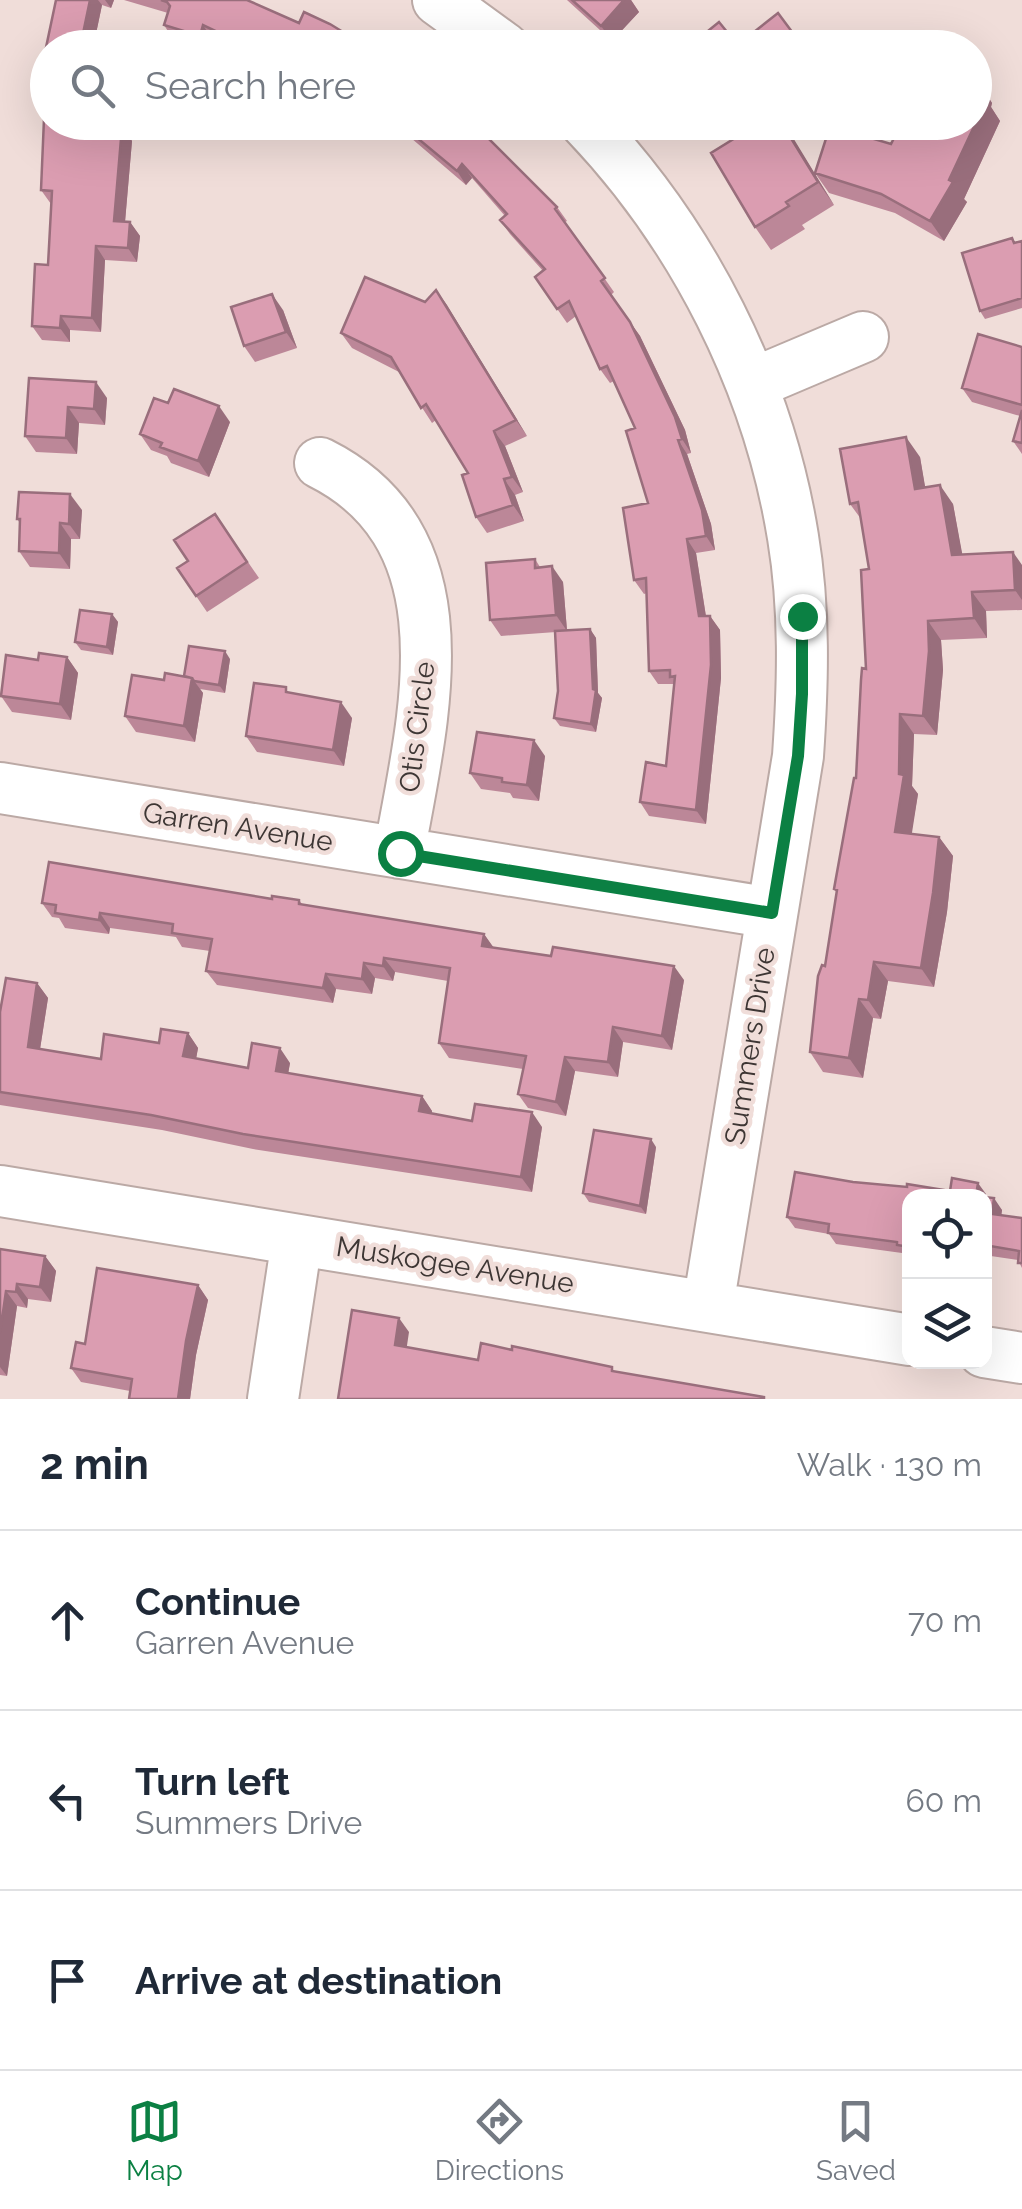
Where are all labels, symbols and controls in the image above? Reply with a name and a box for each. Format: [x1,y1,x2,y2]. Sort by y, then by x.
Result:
search box [30,30,992,140]
icon: search [65,58,120,113]
text: Search here [145,63,356,108]
route end [780,594,826,640]
street label: Otis Circle [393,660,441,794]
street label: Garren Avenue [141,796,335,858]
route start [378,831,424,877]
street label: Summers Drive [718,945,782,1147]
map controls [902,1189,992,1369]
button: locate [902,1189,992,1279]
street label: Muskogee Avenue [334,1230,576,1300]
button: layers [902,1279,992,1369]
text: 2 min [40,1440,149,1489]
text: Walk · 130 m [797,1446,982,1483]
text: Continue [135,1579,300,1624]
icon: ahead [40,1593,95,1648]
text: 70 m [908,1602,982,1639]
text: Garren Avenue [135,1624,354,1661]
text: Turn left [135,1759,290,1804]
icon: left [40,1773,95,1828]
text: 60 m [906,1782,982,1819]
text: Summers Drive [135,1804,362,1841]
icon: arrive [40,1953,95,2008]
text: Arrive at destination [135,1958,502,2003]
tab: Map [126,2094,183,2187]
tab: Directions [435,2094,564,2187]
tab: Saved [816,2094,896,2187]

